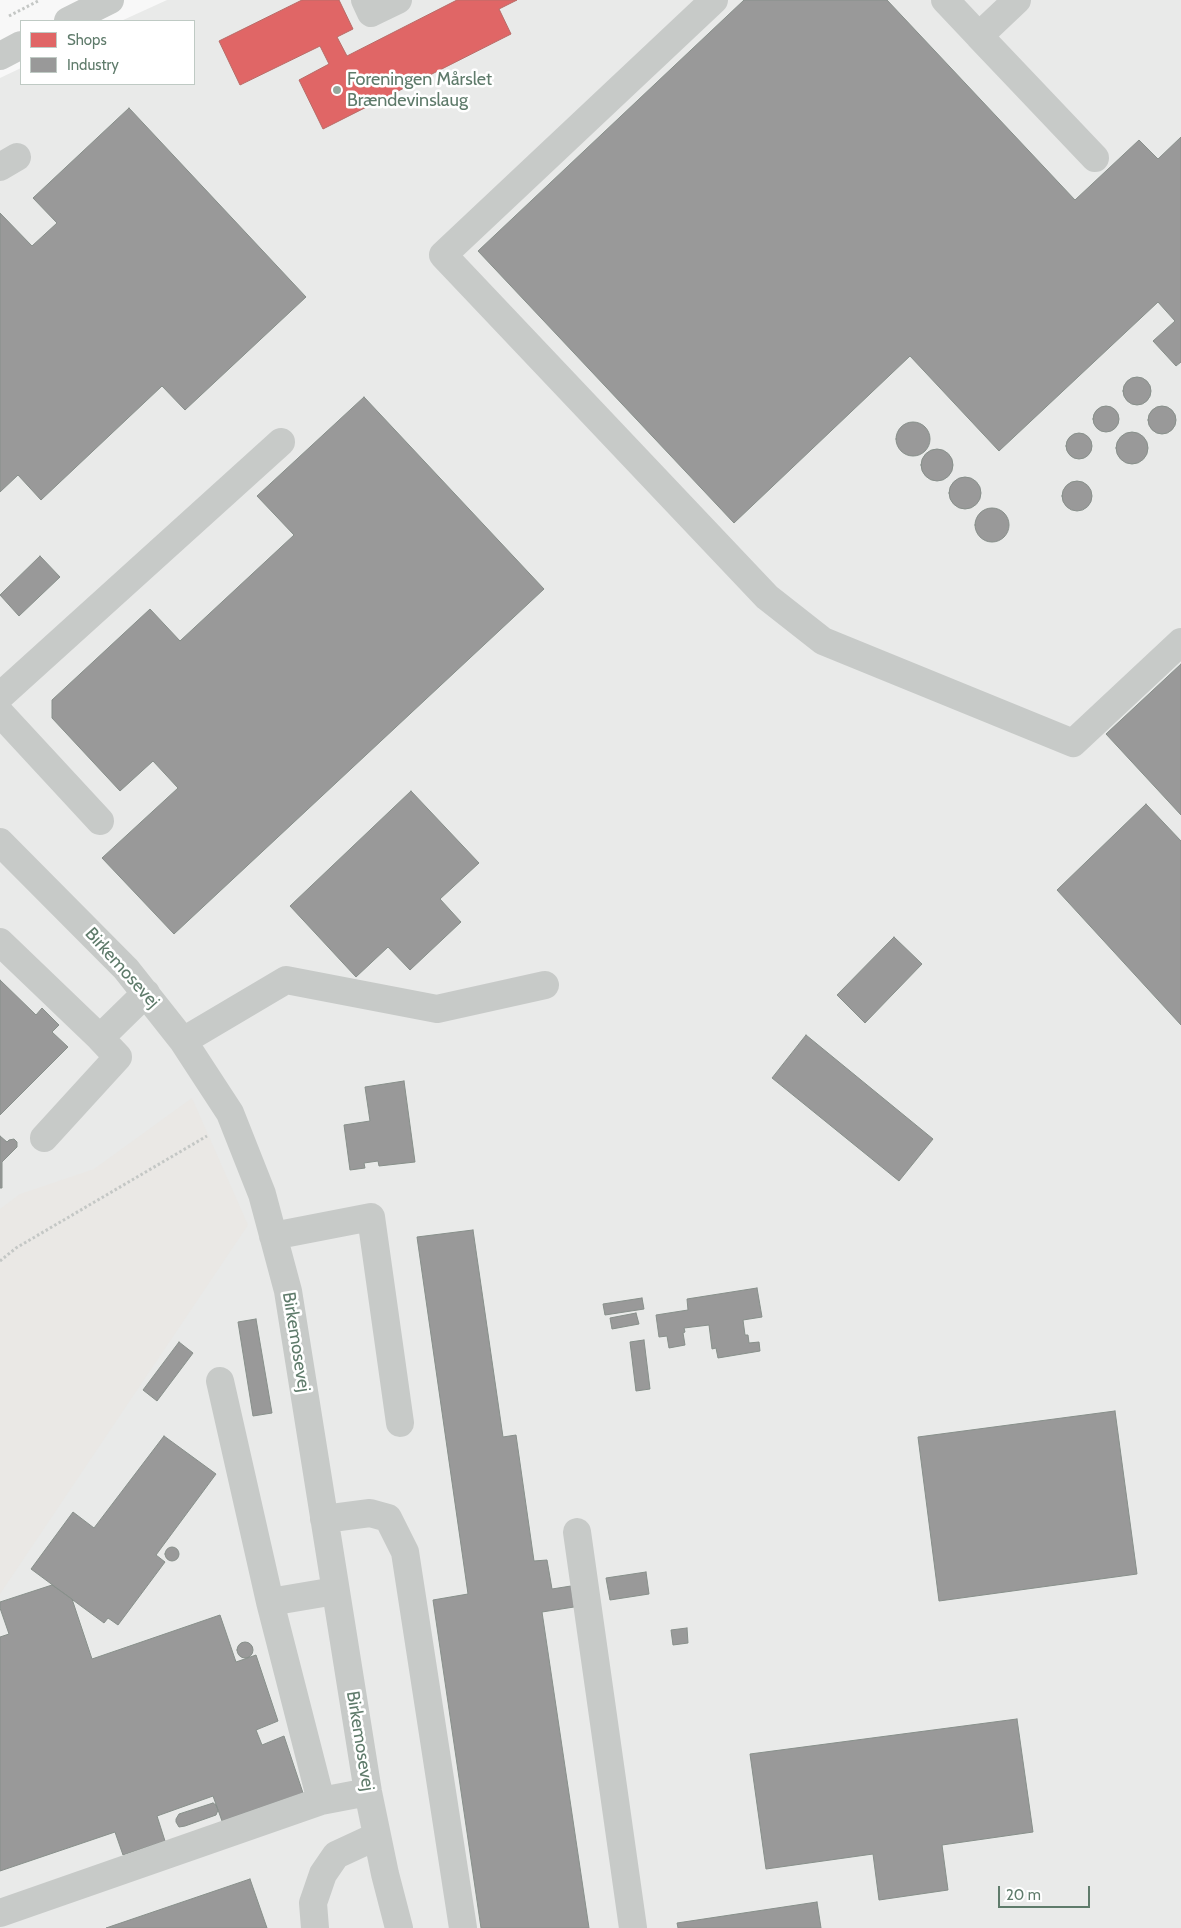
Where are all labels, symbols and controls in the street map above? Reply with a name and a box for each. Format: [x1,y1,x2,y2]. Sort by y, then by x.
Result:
legend [20,20,195,85]
text: Shops [67,31,107,49]
text: Industry [67,56,119,74]
place label: Foreningen Mårslet Brændevinslaug [347,69,492,112]
marker: Foreningen Mårslet Brændevinslaug [331,84,343,96]
street label: Birkemosevej [80,923,164,1013]
street label: Birkemosevej [277,1290,315,1394]
street label: Birkemosevej [341,1689,379,1793]
scale bar [1001,1876,1094,1908]
text: 20 m [1006,1886,1041,1904]

